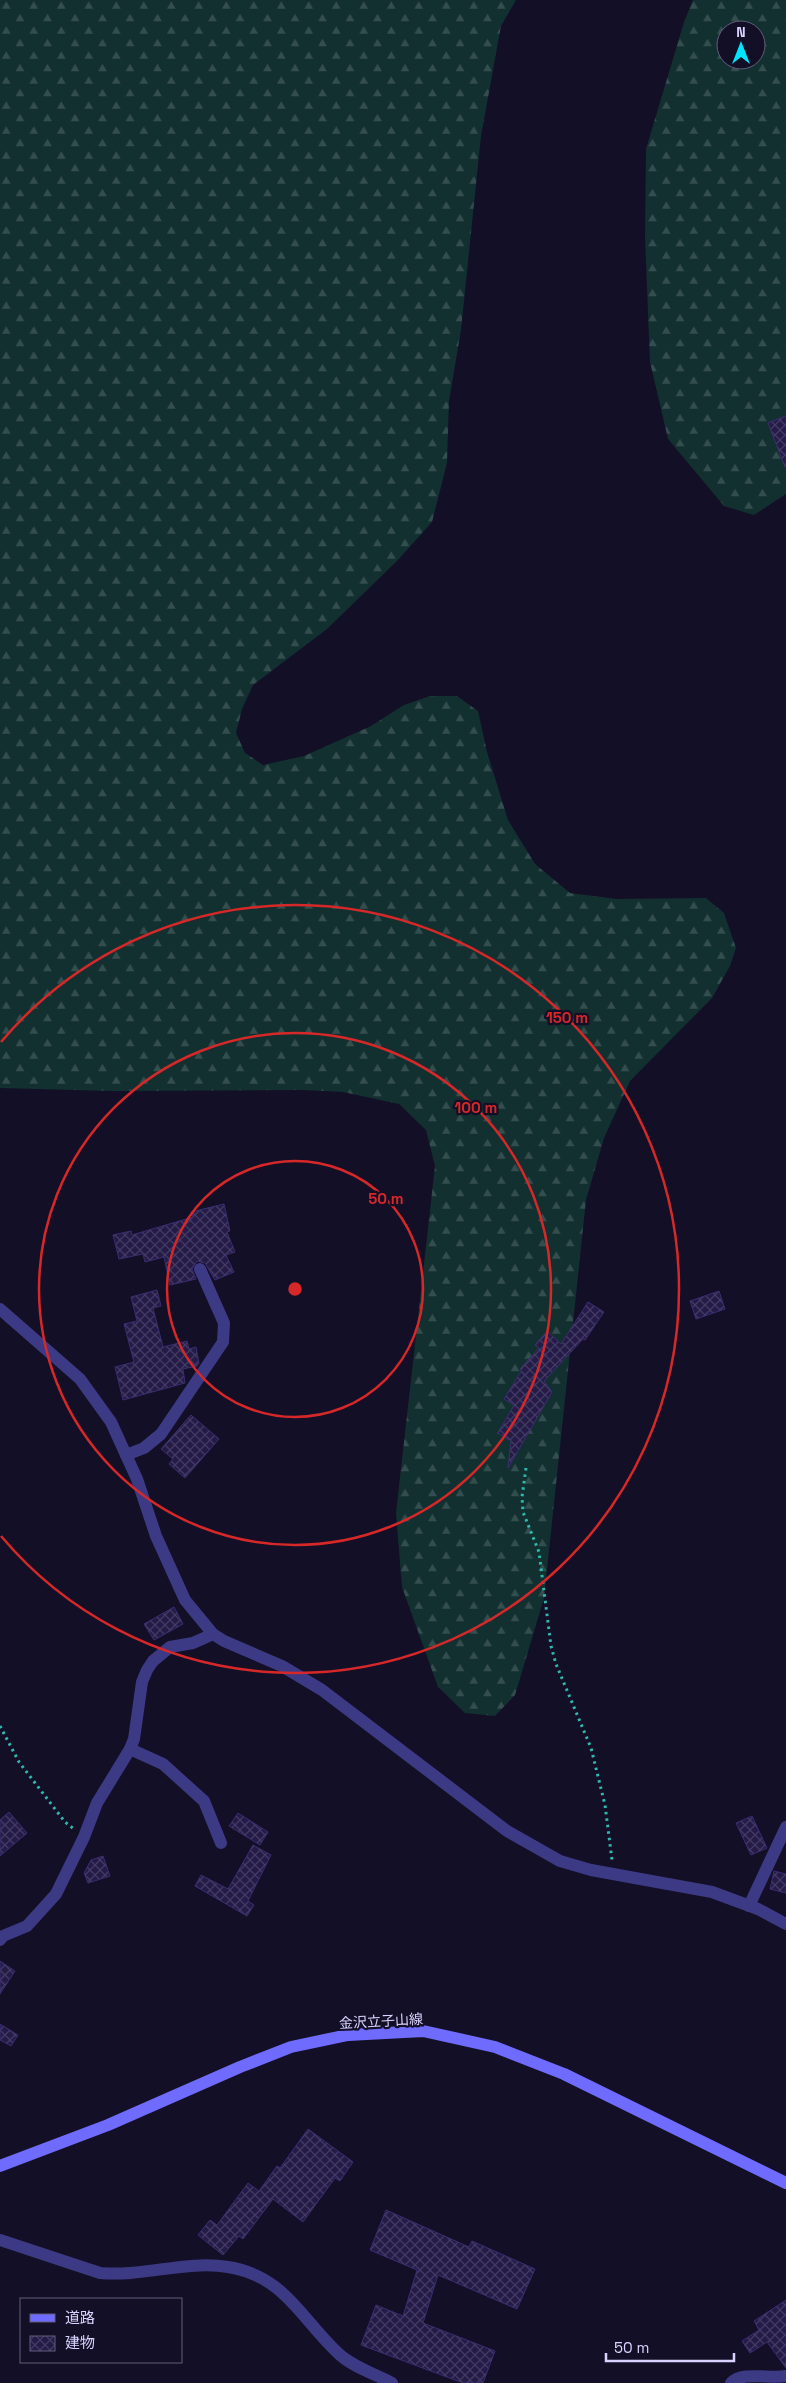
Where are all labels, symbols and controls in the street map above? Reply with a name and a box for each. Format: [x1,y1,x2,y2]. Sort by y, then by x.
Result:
north arrow [716,20,766,70]
text: N [736,23,746,41]
text: 150 m [546,1008,588,1027]
text: 100 m [455,1098,497,1117]
text: 50 m [368,1189,404,1208]
centre of rings [286,1280,304,1298]
street label: 金沢立子山線 [339,2010,423,2032]
legend [20,2298,182,2363]
text: 道路 [65,2308,95,2327]
scale bar [606,2330,734,2362]
text: 建物 [65,2333,95,2352]
text: 50 m [614,2338,649,2357]

